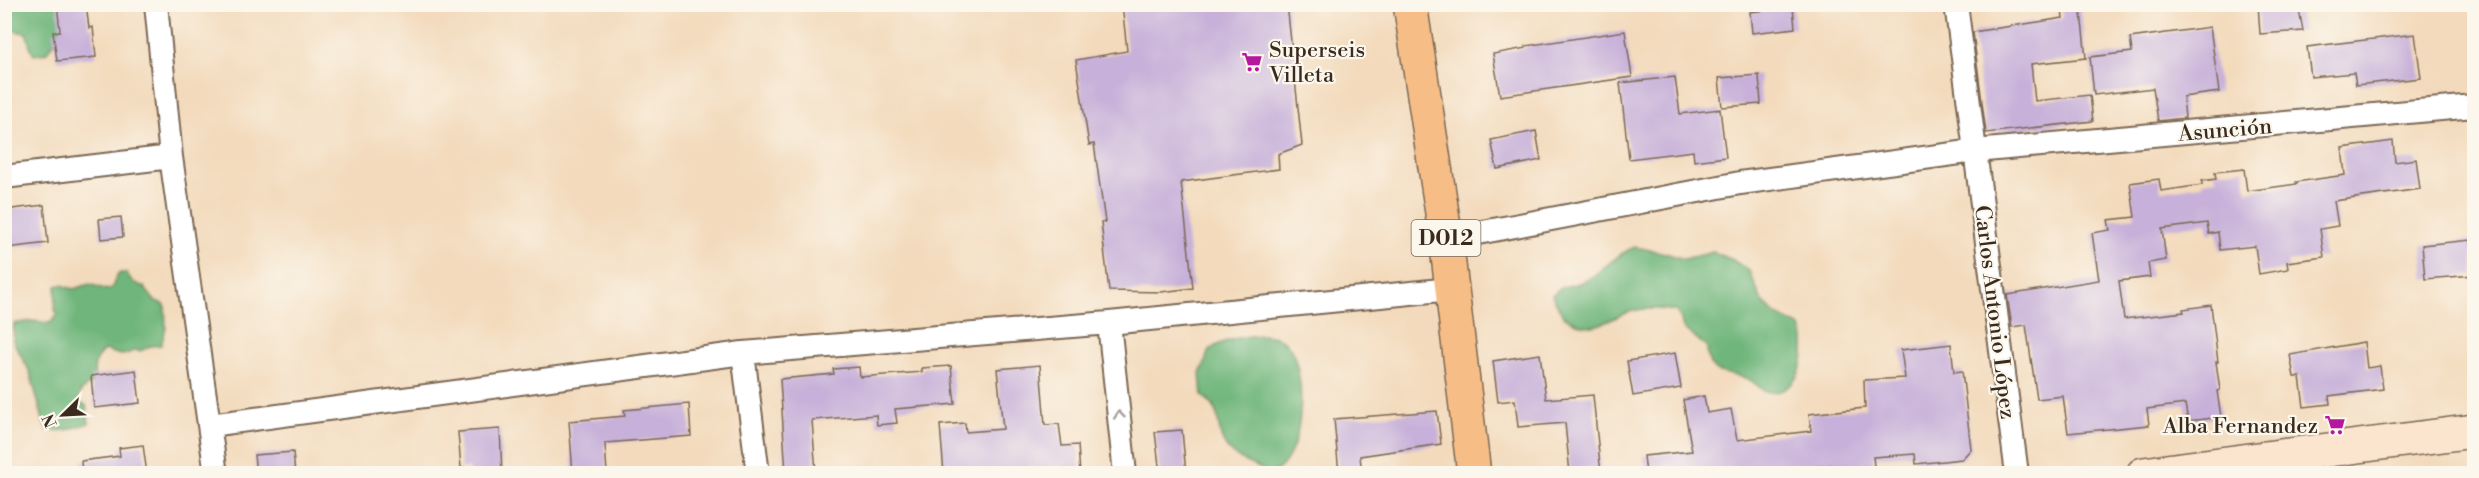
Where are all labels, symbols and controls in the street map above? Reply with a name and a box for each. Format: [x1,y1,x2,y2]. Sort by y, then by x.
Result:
place label: Superseis Villeta [1268,37,1365,89]
supermarket icon: Superseis Villeta [1240,50,1264,74]
street label: Asunción [2176,113,2273,148]
street label: Carlos Antonio López [1968,204,2021,421]
road number: D012 [1412,220,1480,256]
north arrow [33,385,93,445]
text: N [38,411,62,431]
one-way arrow [1113,411,1126,420]
place label: Alba Fernandez [2162,413,2318,440]
supermarket icon: Alba Fernandez [2323,413,2347,437]

